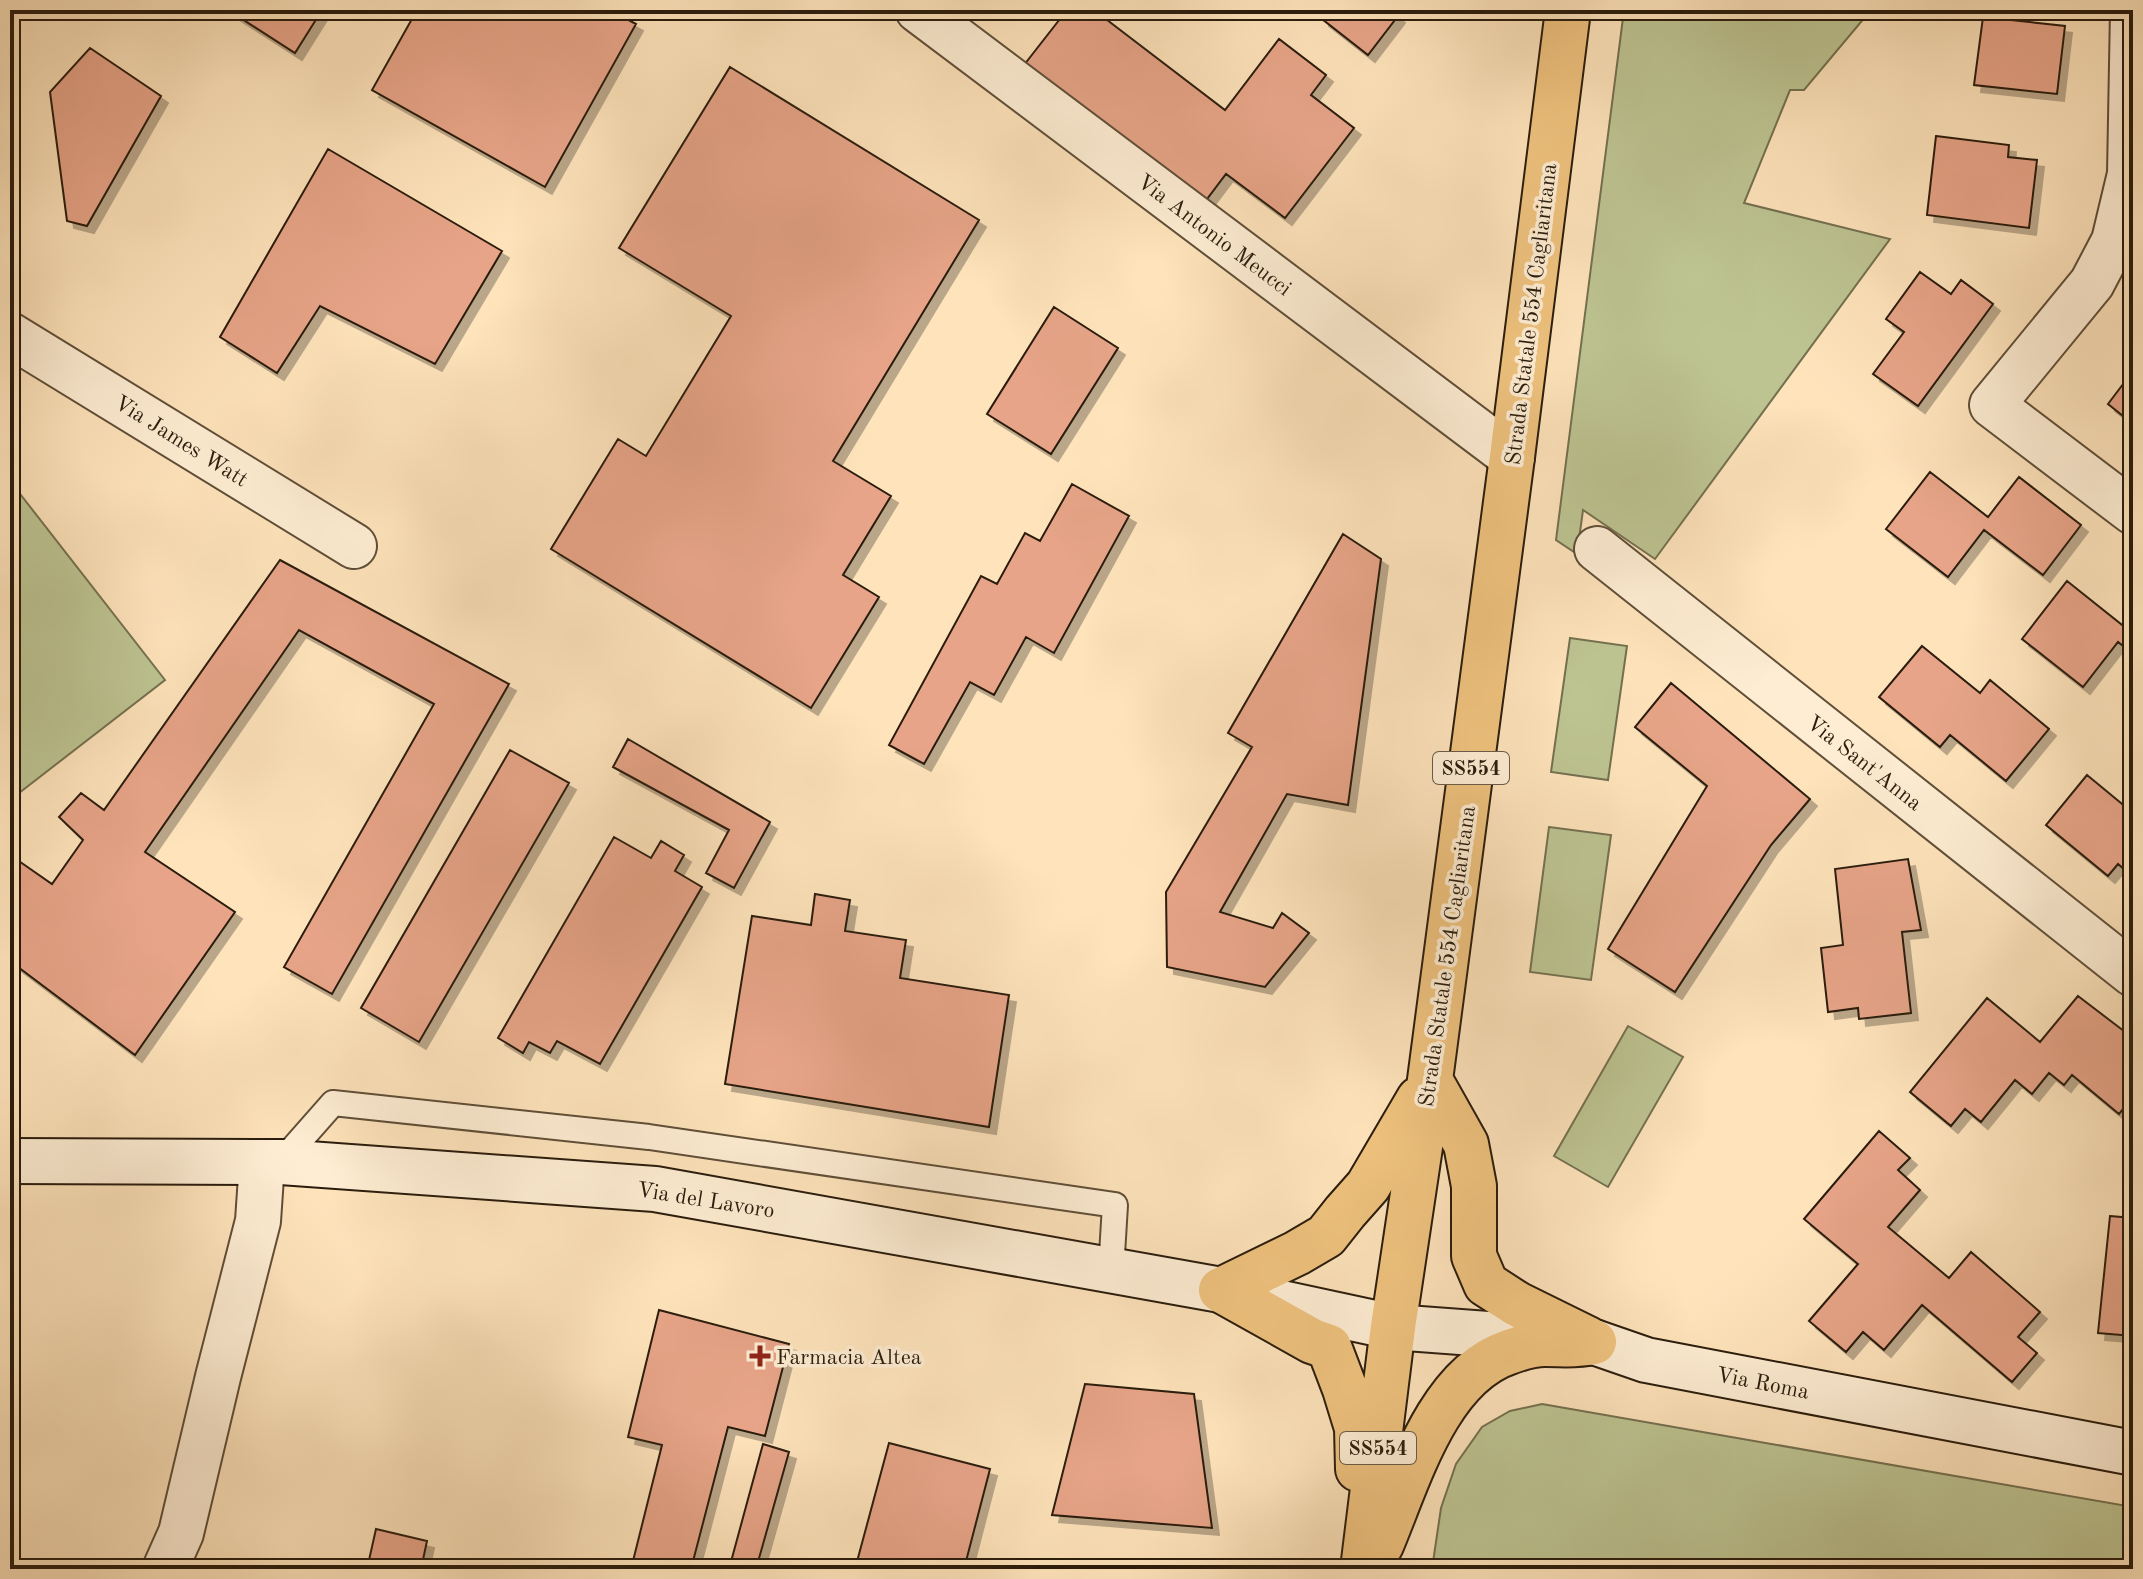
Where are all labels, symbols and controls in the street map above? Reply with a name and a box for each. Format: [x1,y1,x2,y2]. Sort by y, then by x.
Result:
street label: Strada Statale 554 Cagliaritana [1503,162,1561,466]
street label: Via Antonio Meucci [1133,171,1295,301]
street label: Via James Watt [110,392,252,492]
street label: Via Sant'Anna [1802,712,1926,815]
road number: SS554 [1433,752,1509,784]
street label: Strada Statale 554 Cagliaritana [1416,804,1480,1108]
street label: Via del Lavoro [635,1179,776,1223]
marker: Farmacia Altea [751,1347,769,1365]
place label: Farmacia Altea [776,1347,922,1369]
street label: Via Roma [1714,1364,1811,1404]
road number: SS554 [1340,1432,1416,1464]

